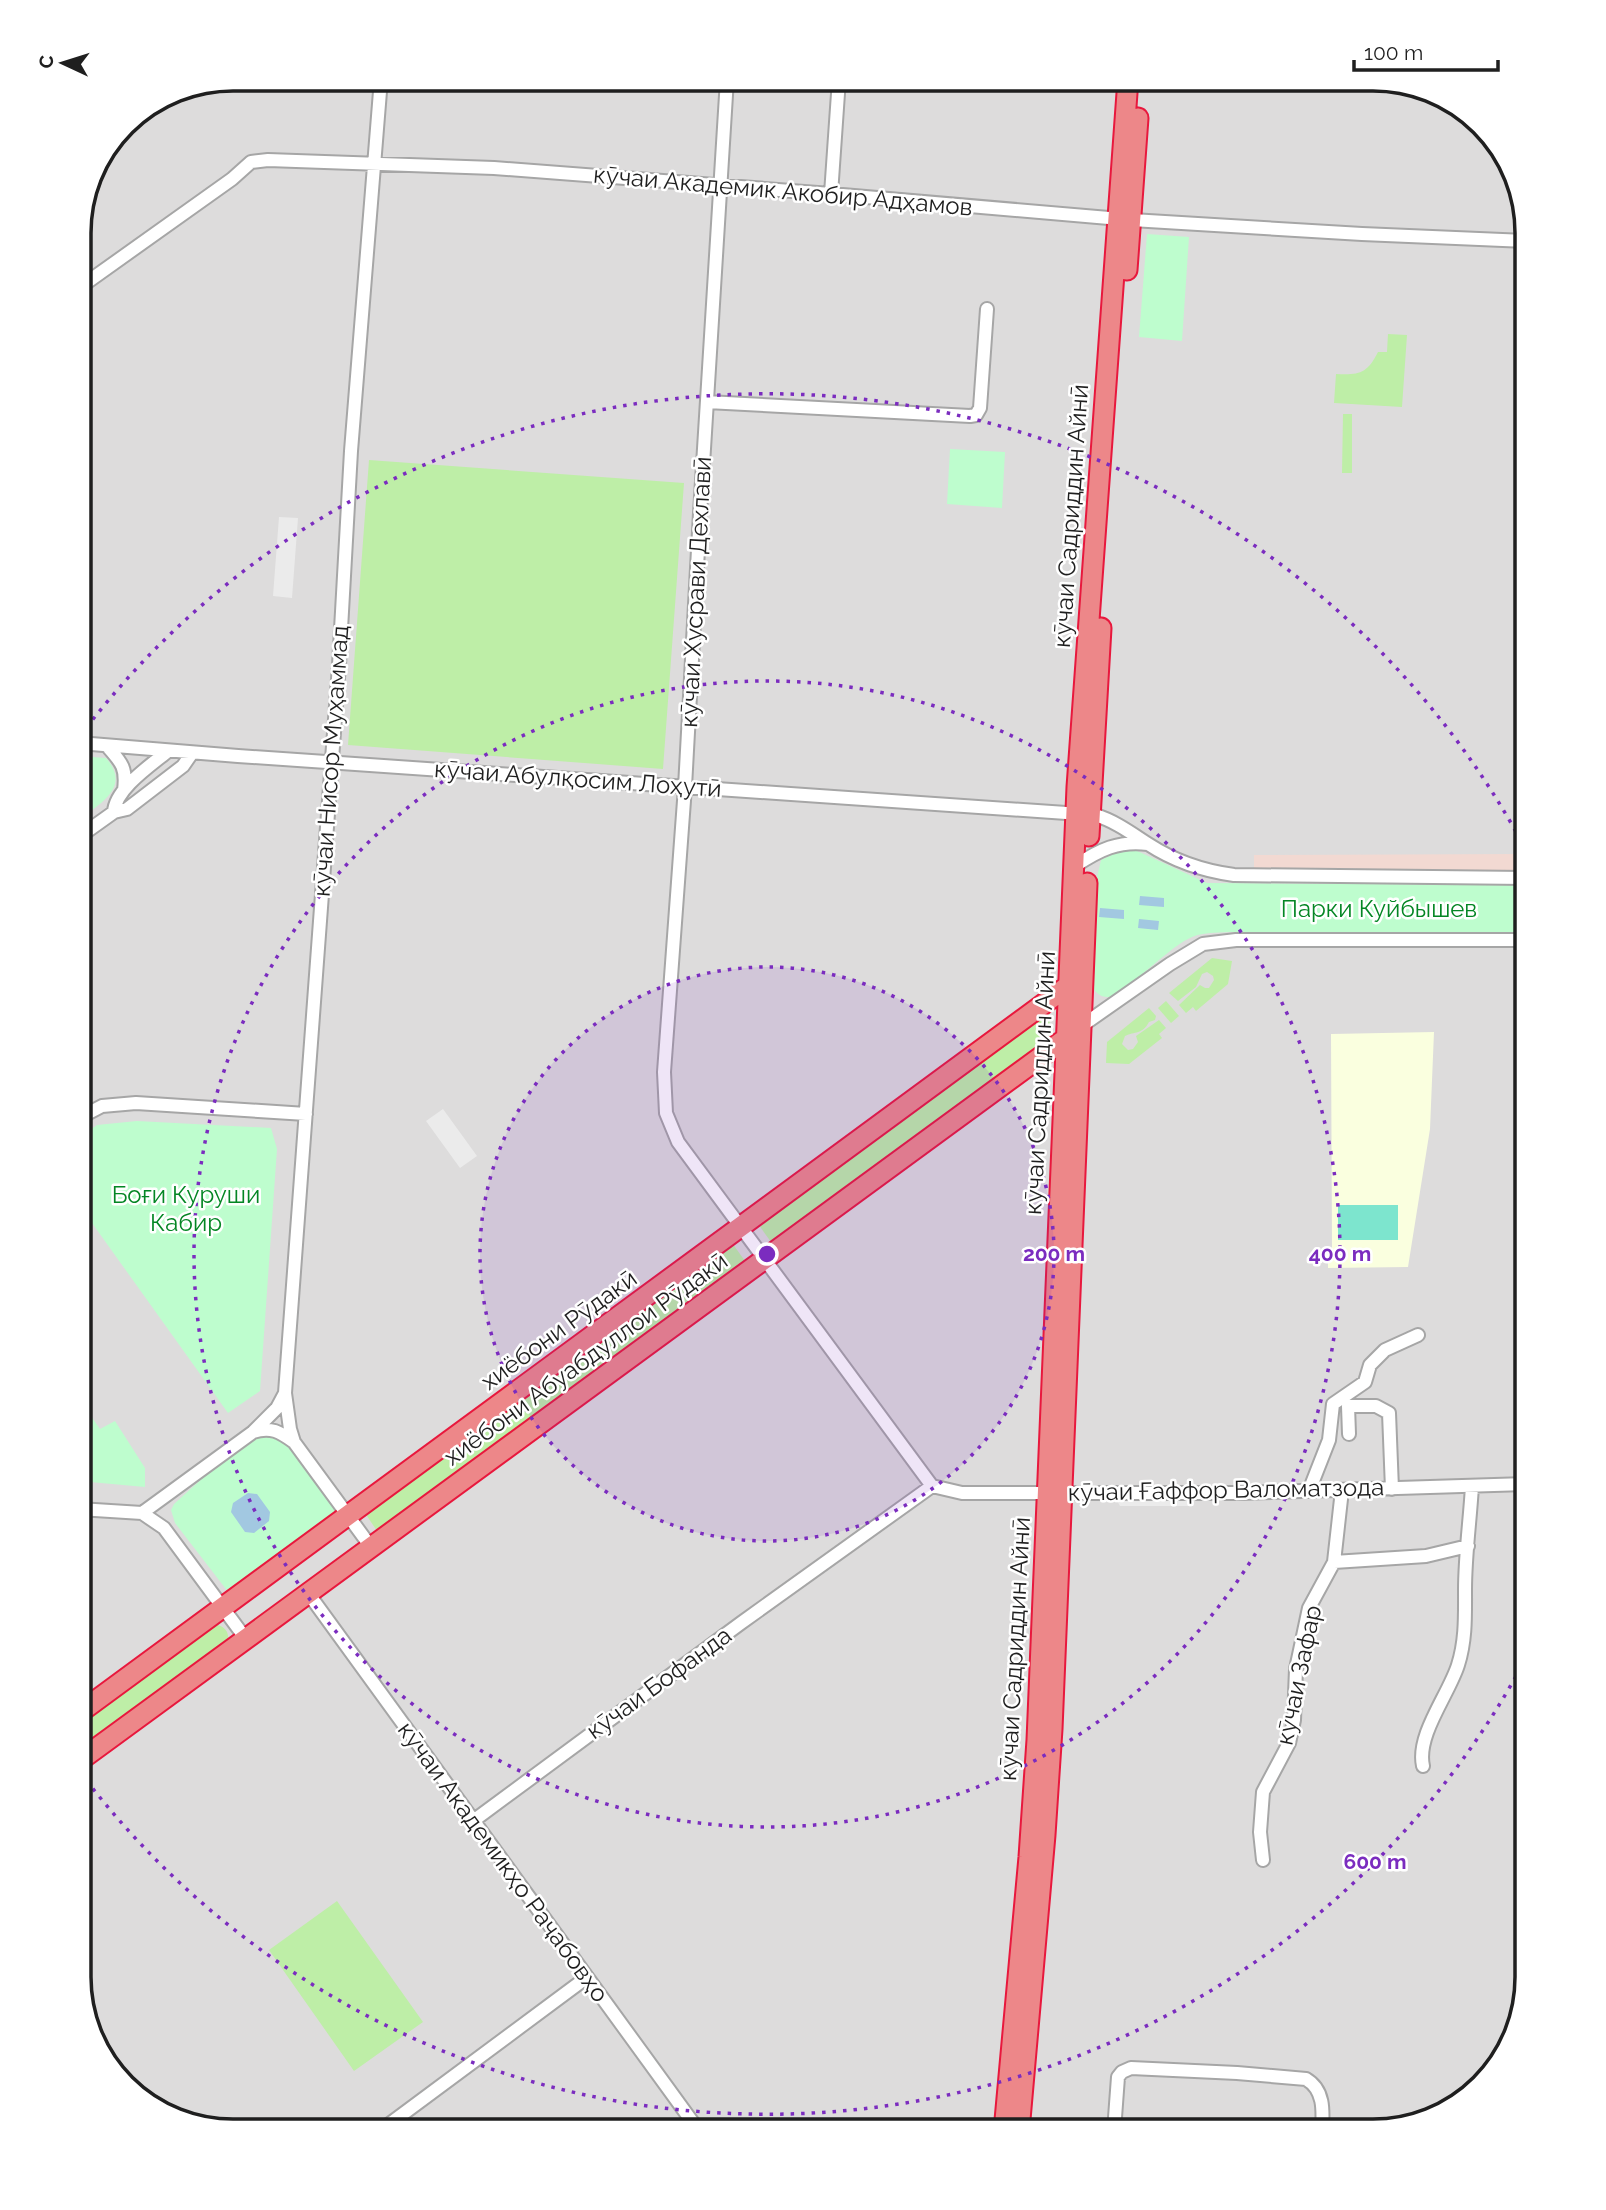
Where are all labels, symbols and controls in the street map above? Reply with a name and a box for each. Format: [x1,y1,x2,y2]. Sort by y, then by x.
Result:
north arrow [28,28,98,98]
scale bar [1354,28,1498,72]
text: 100 m [1364,40,1423,65]
text: С [35,55,57,69]
street label: кӯчаи Академик Акобир Адҳамов [592,159,974,222]
street label: кӯчаи Садриддин Айнӣ [1047,383,1094,649]
street label: кӯчаи Хусрави Дехлавӣ [674,456,717,728]
street label: кӯчаи Нисор Муҳаммад [307,624,354,898]
street label: кӯчаи Абулқосим Лоҳутӣ [433,754,723,803]
park label: Парки Куйбышев [1281,894,1477,923]
street label: кӯчаи Садриддин Айнӣ [1018,950,1061,1216]
park label: Боғи Куруши Кабир [112,1180,260,1237]
text: 200 m [1023,1241,1085,1266]
text: 400 m [1309,1241,1371,1266]
centre of rings [755,1242,779,1266]
street label: хиёбони Абуабдуллои Рӯдакӣ [438,1246,733,1471]
street label: хиёбони Рӯдакӣ [475,1263,642,1396]
street label: кӯчаи Ғаффор Валоматзода [1068,1472,1384,1507]
street label: кӯчаи Садриддин Айнӣ [993,1516,1036,1782]
street label: кӯчаи Зафар [1270,1602,1327,1747]
street label: кӯчаи Бофанда [581,1620,737,1745]
street label: кӯчаи Академикҳо Раҷабовҳо [392,1716,615,2008]
text: 600 m [1343,1849,1407,1874]

